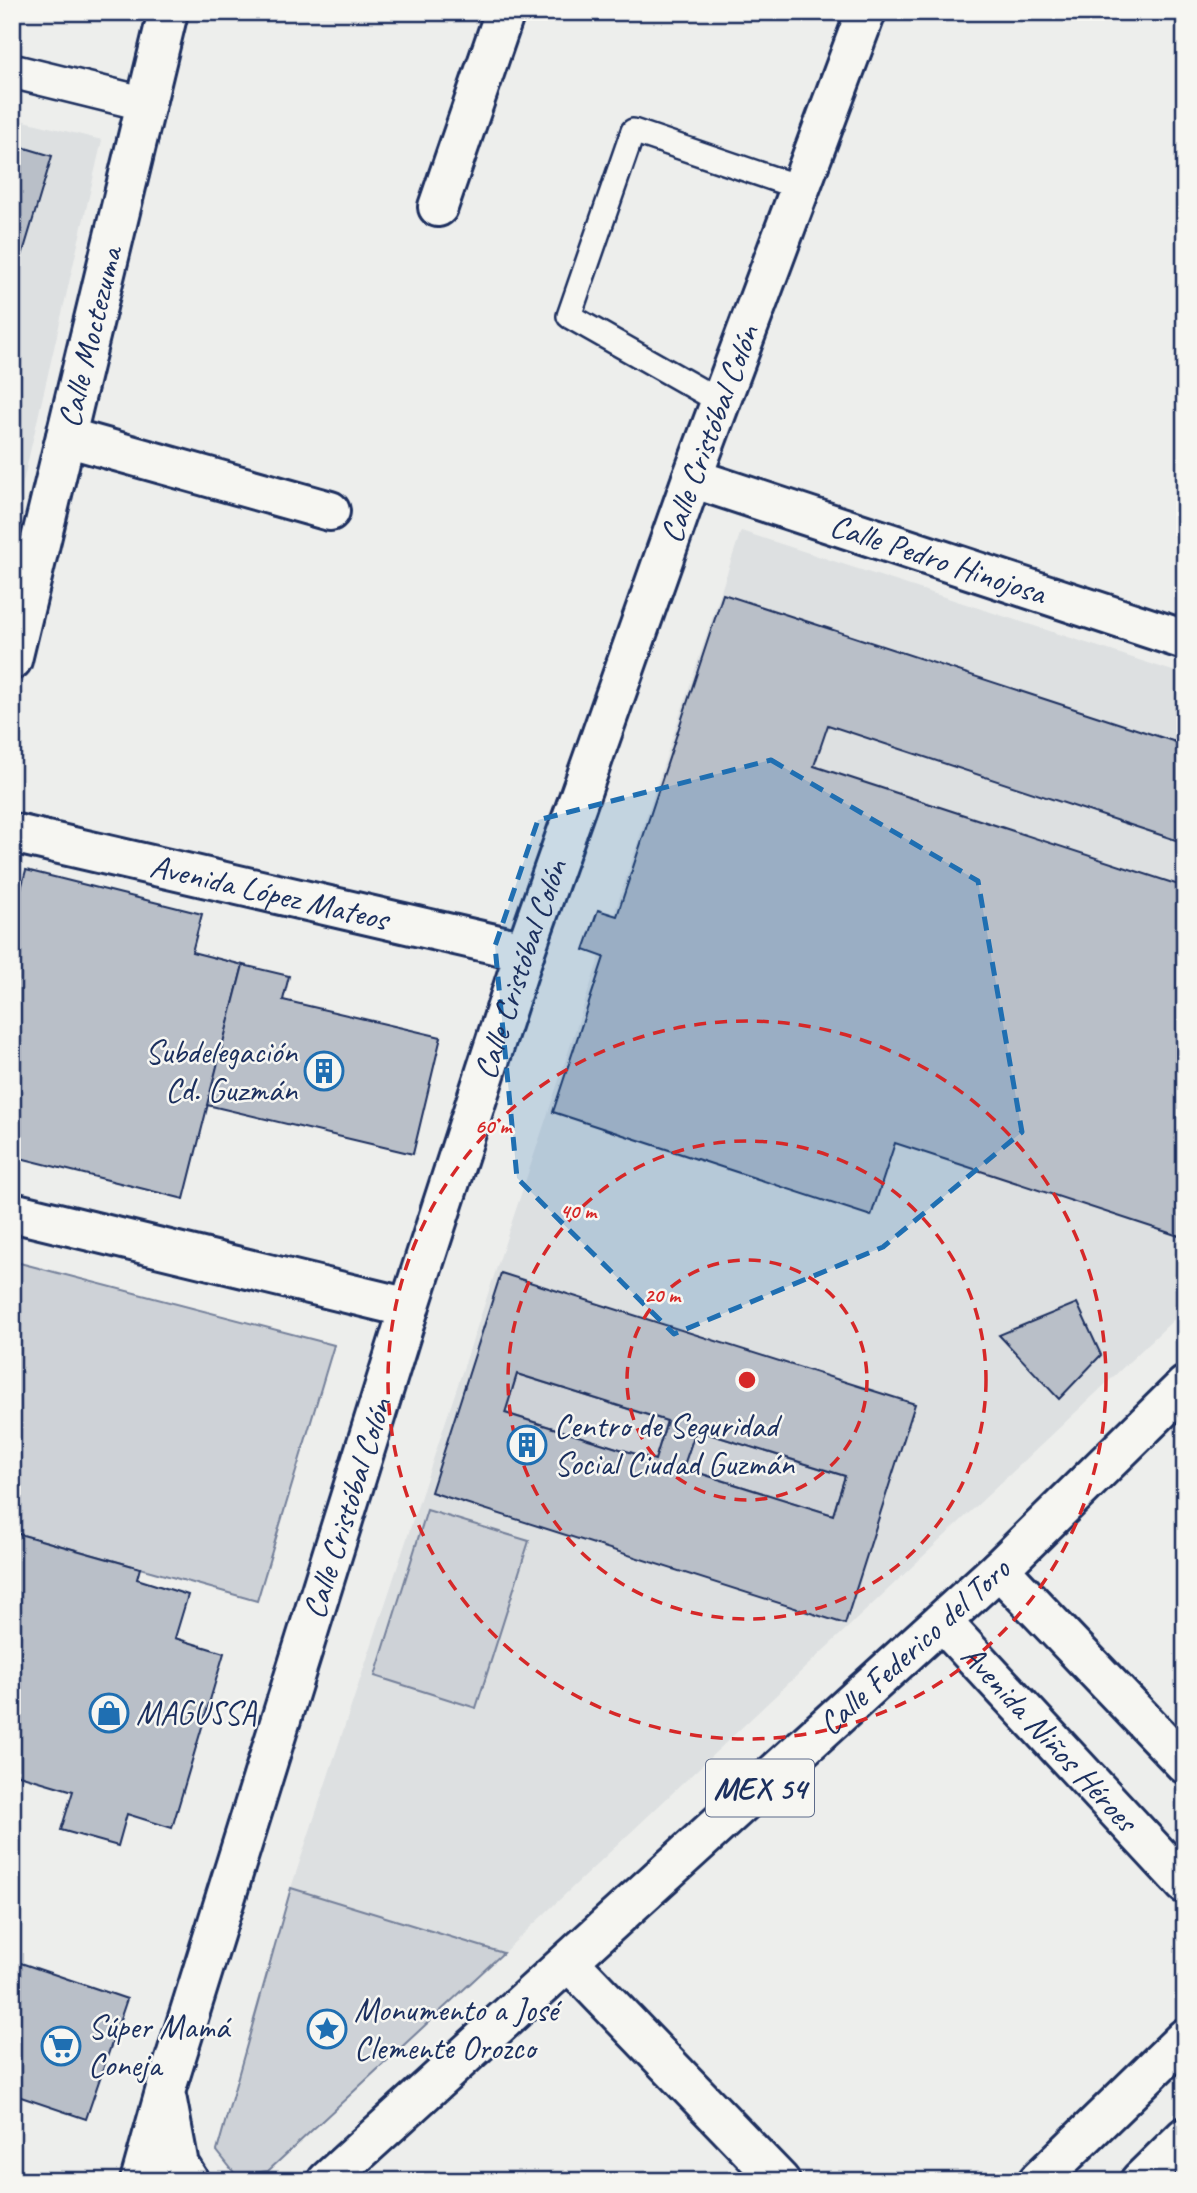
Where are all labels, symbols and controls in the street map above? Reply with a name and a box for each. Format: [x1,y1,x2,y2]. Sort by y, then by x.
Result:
street label: Calle Moctezuma [48,240,132,432]
street label: Calle Cristóbal Colón [650,318,769,548]
street label: Calle Pedro Hinojosa [825,504,1053,614]
street label: Avenida López Mateos [146,845,395,940]
street label: Calle Cristóbal Colón [464,853,577,1084]
place label: Subdelegación Cd. Guzmán [145,1031,298,1111]
building icon: Subdelegación Cd. Guzmán [303,1050,345,1092]
text: 60 m [475,1113,513,1139]
text: 40 m [560,1198,598,1224]
text: 20 m [644,1282,682,1308]
centre of rings [735,1368,759,1392]
street label: Calle Cristóbal Colón [293,1391,401,1624]
place label: Centro de Seguridad Social Ciudad Guzmán [554,1405,795,1485]
building icon: Centro de Seguridad Social Ciudad Guzmán [506,1424,548,1466]
street label: Calle Federico del Toro [810,1548,1020,1744]
street label: Avenida Niños Héroes [952,1635,1149,1842]
shop icon: MAGUSSA [88,1692,130,1734]
place label: MAGUSSA [136,1692,258,1734]
road number: MEX 54 [706,1759,814,1816]
place label: Monumento a José Clemente Orozco [354,1989,563,2069]
place label: Súper Mamá Coneja [88,2006,233,2086]
place icon: Monumento a José Clemente Orozco [306,2008,348,2050]
supermarket icon: Súper Mamá Coneja [40,2025,82,2067]

